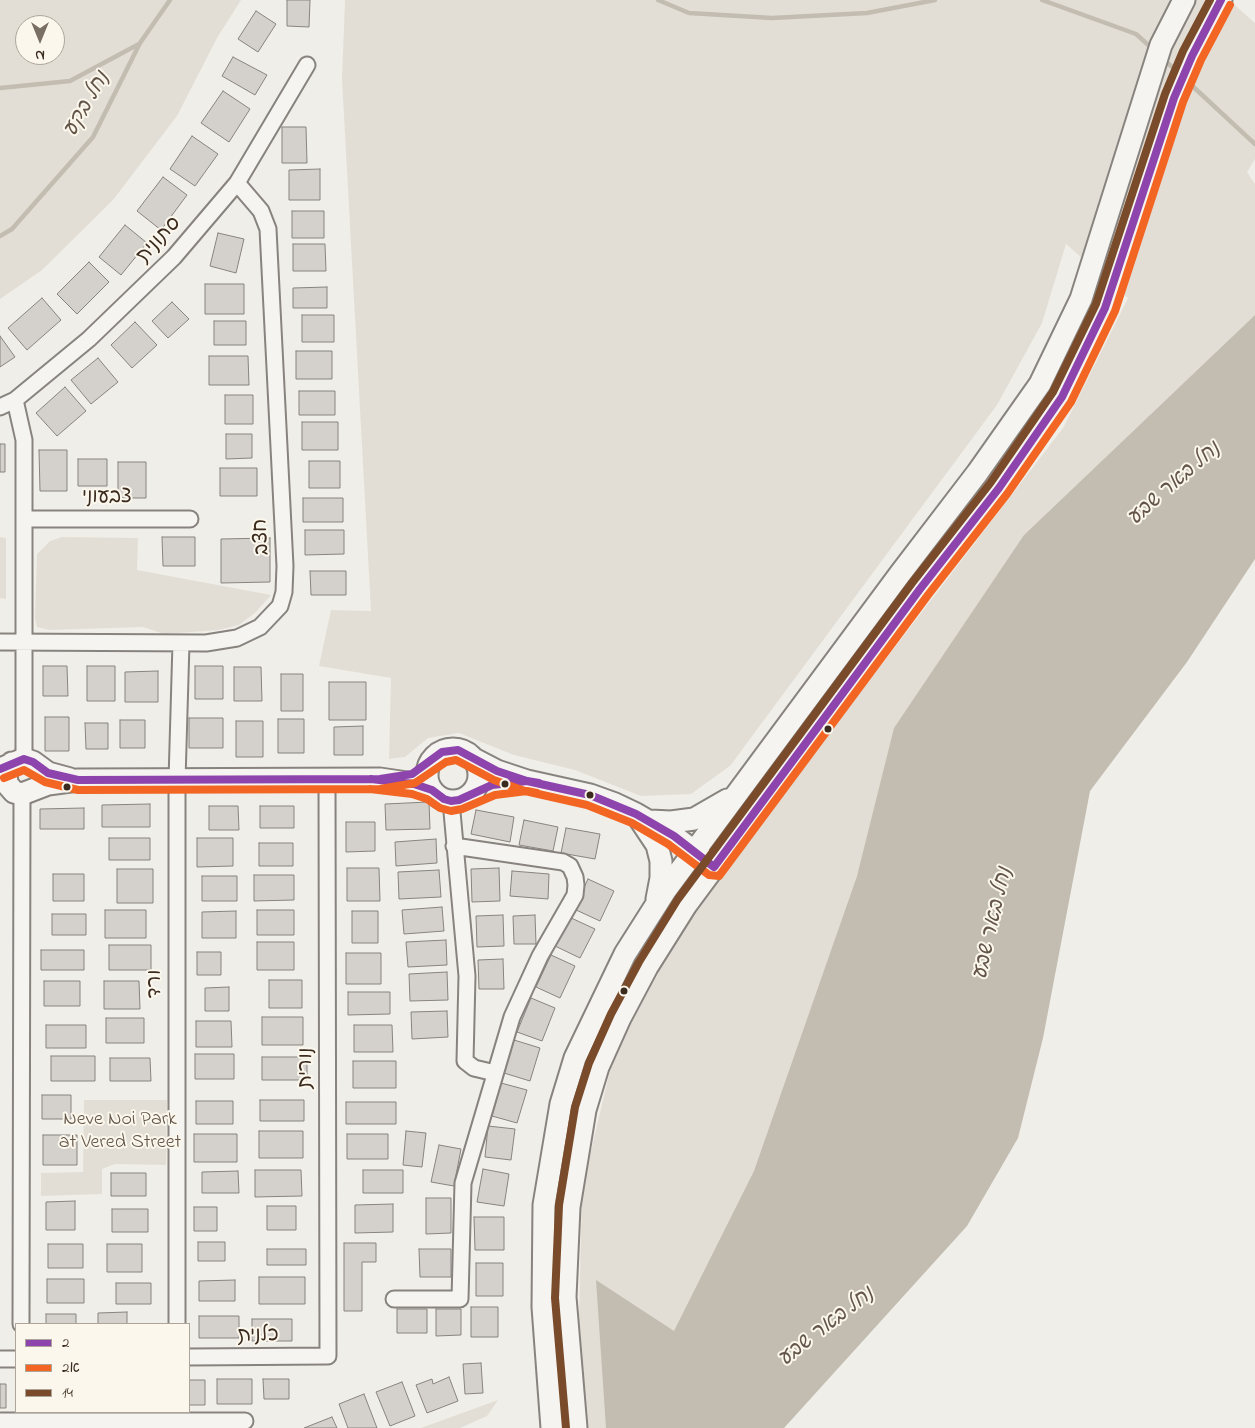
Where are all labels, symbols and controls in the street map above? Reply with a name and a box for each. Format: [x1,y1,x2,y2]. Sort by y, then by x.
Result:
north arrow [15,15,65,65]
text: N [35,44,45,65]
water label: נחל בקע [59,68,117,142]
street label: סתונית [133,213,187,269]
water label: נחל באר שבע [1123,438,1227,532]
street label: צבעוני [82,487,132,511]
street label: חצב [250,518,276,556]
unlabelled marker [823,724,833,734]
unlabelled marker [500,779,510,789]
unlabelled marker [62,782,72,792]
unlabelled marker [585,790,595,800]
water label: נחל באר שבע [969,865,1019,983]
street label: ורד [145,970,169,998]
unlabelled marker [619,986,629,996]
street label: נורית [296,1047,320,1089]
park label: Neve Noi Park at Vered Street [59,1109,181,1156]
water label: נחל באר שבע [774,1283,880,1373]
legend [15,1323,190,1413]
street label: כלנית [237,1325,279,1349]
text: 2 [62,1332,69,1354]
text: 2א [62,1357,80,1379]
text: 14 [62,1382,73,1404]

